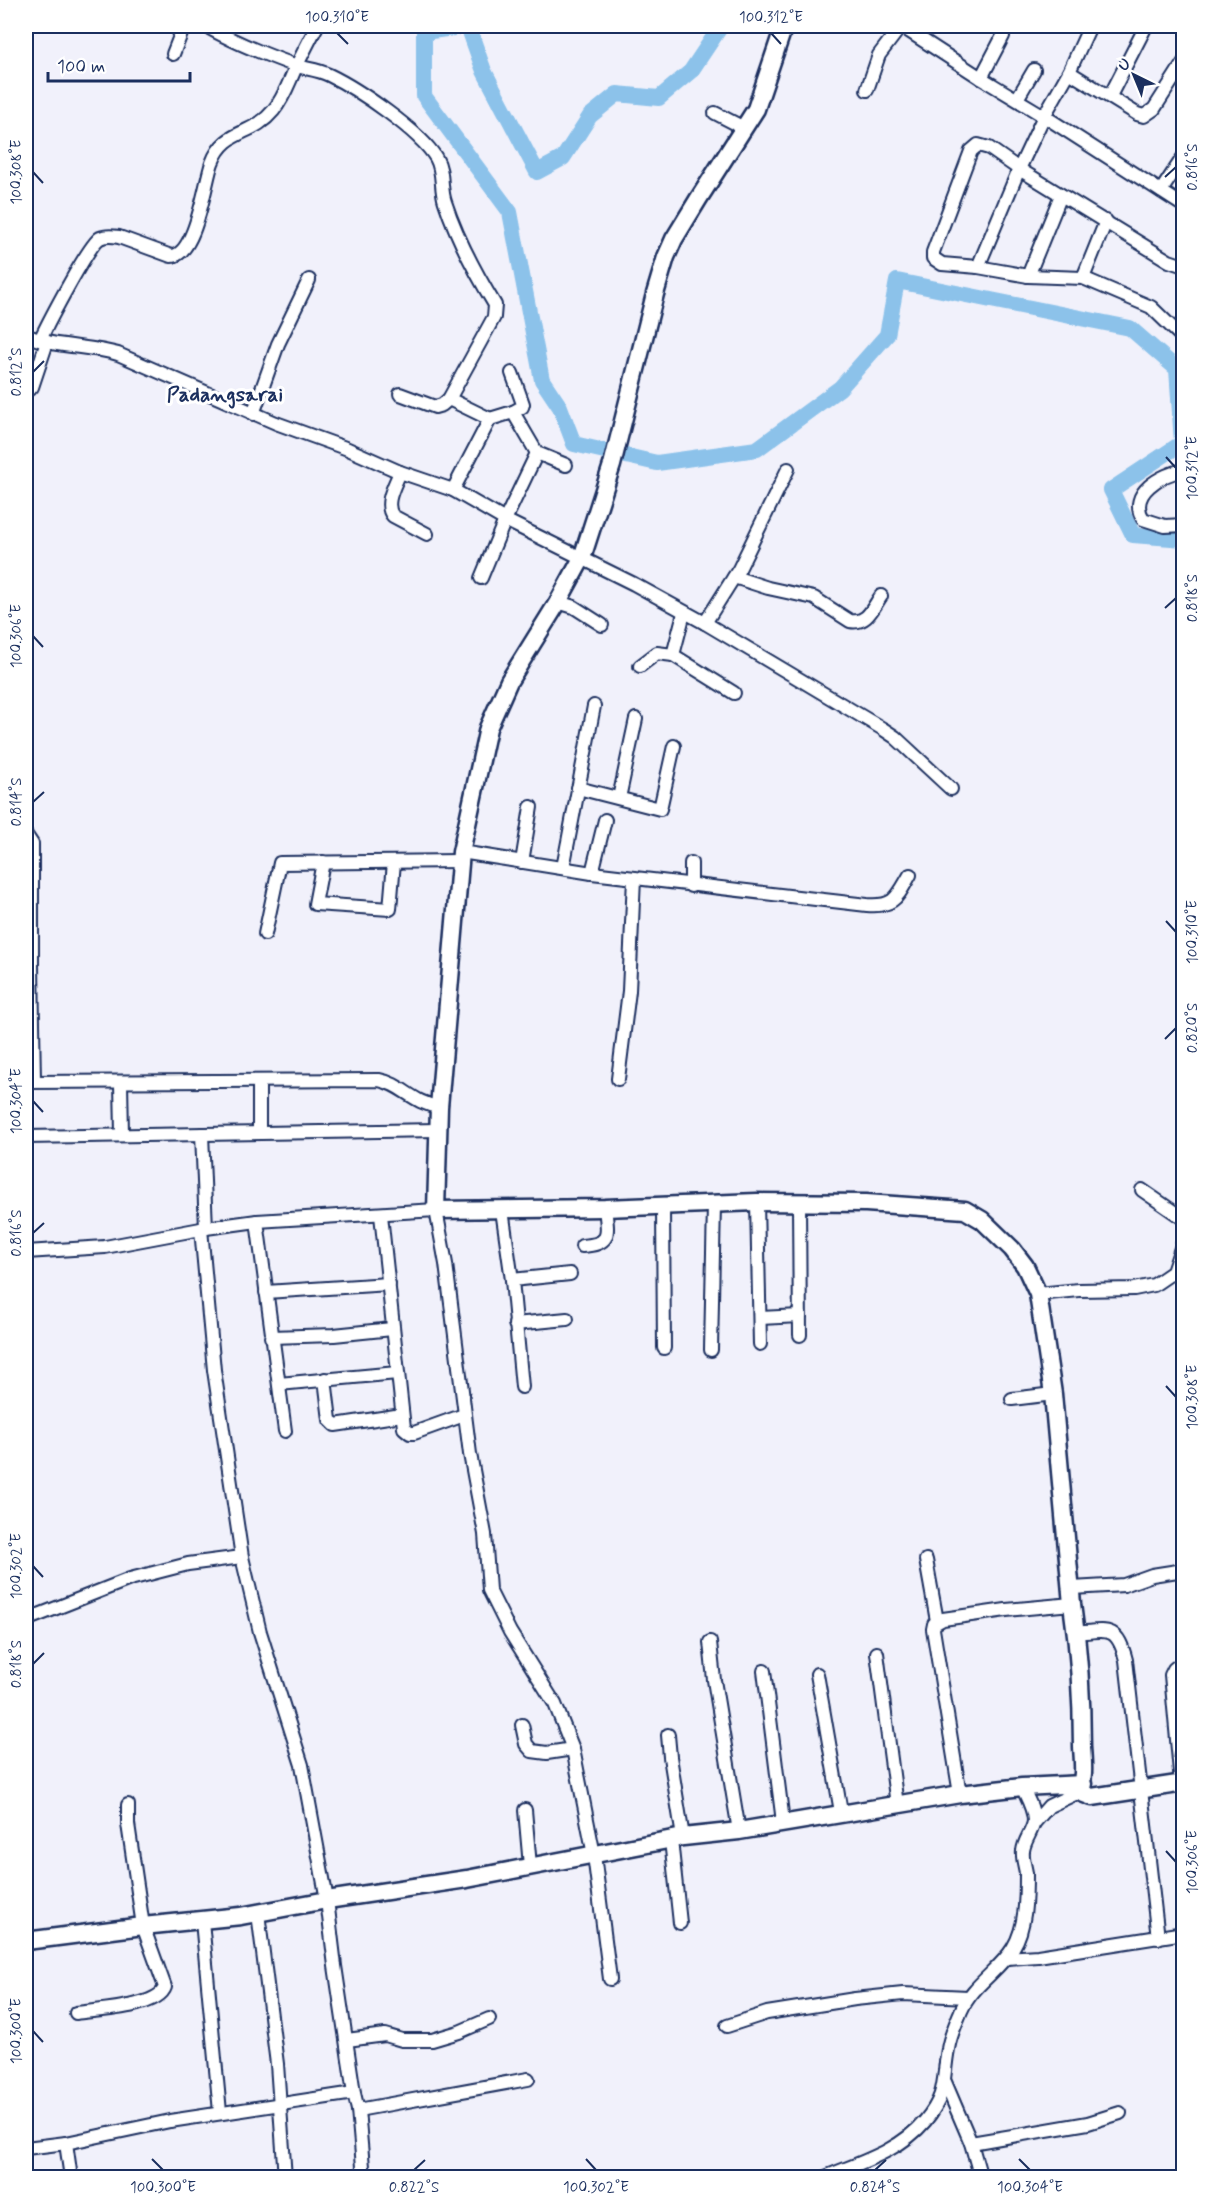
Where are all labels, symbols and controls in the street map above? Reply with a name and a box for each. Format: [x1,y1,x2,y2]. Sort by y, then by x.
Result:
text: 100.310°E [305,8,369,28]
text: 100.312°E [739,8,803,28]
scale bar [48,45,190,83]
north arrow [1104,45,1164,105]
text: U [1114,54,1136,76]
text: 100 m [57,55,105,79]
text: 100.308°E [7,139,27,205]
text: 0.816°S [1183,143,1203,191]
text: 0.812°S [7,347,27,397]
district label: Padangsarai [167,381,283,409]
text: 100.312°E [1183,436,1203,500]
text: 0.818°S [1183,574,1203,622]
text: 100.306°E [7,604,27,668]
text: 0.814°S [7,777,27,827]
text: 100.310°E [1183,900,1203,964]
text: 0.820°S [1183,1003,1203,1053]
text: 100.304°E [7,1068,27,1134]
text: 0.816°S [7,1209,27,1257]
text: 100.308°E [1183,1364,1203,1430]
text: 100.302°E [7,1533,27,1599]
text: 0.818°S [7,1640,27,1688]
text: 100.306°E [1183,1830,1203,1894]
text: 100.300°E [7,1998,27,2064]
text: 100.300°E [130,2178,196,2198]
text: 0.822°S [389,2178,439,2198]
text: 100.302°E [563,2178,629,2198]
text: 0.824°S [850,2178,900,2198]
text: 100.304°E [997,2178,1063,2198]

